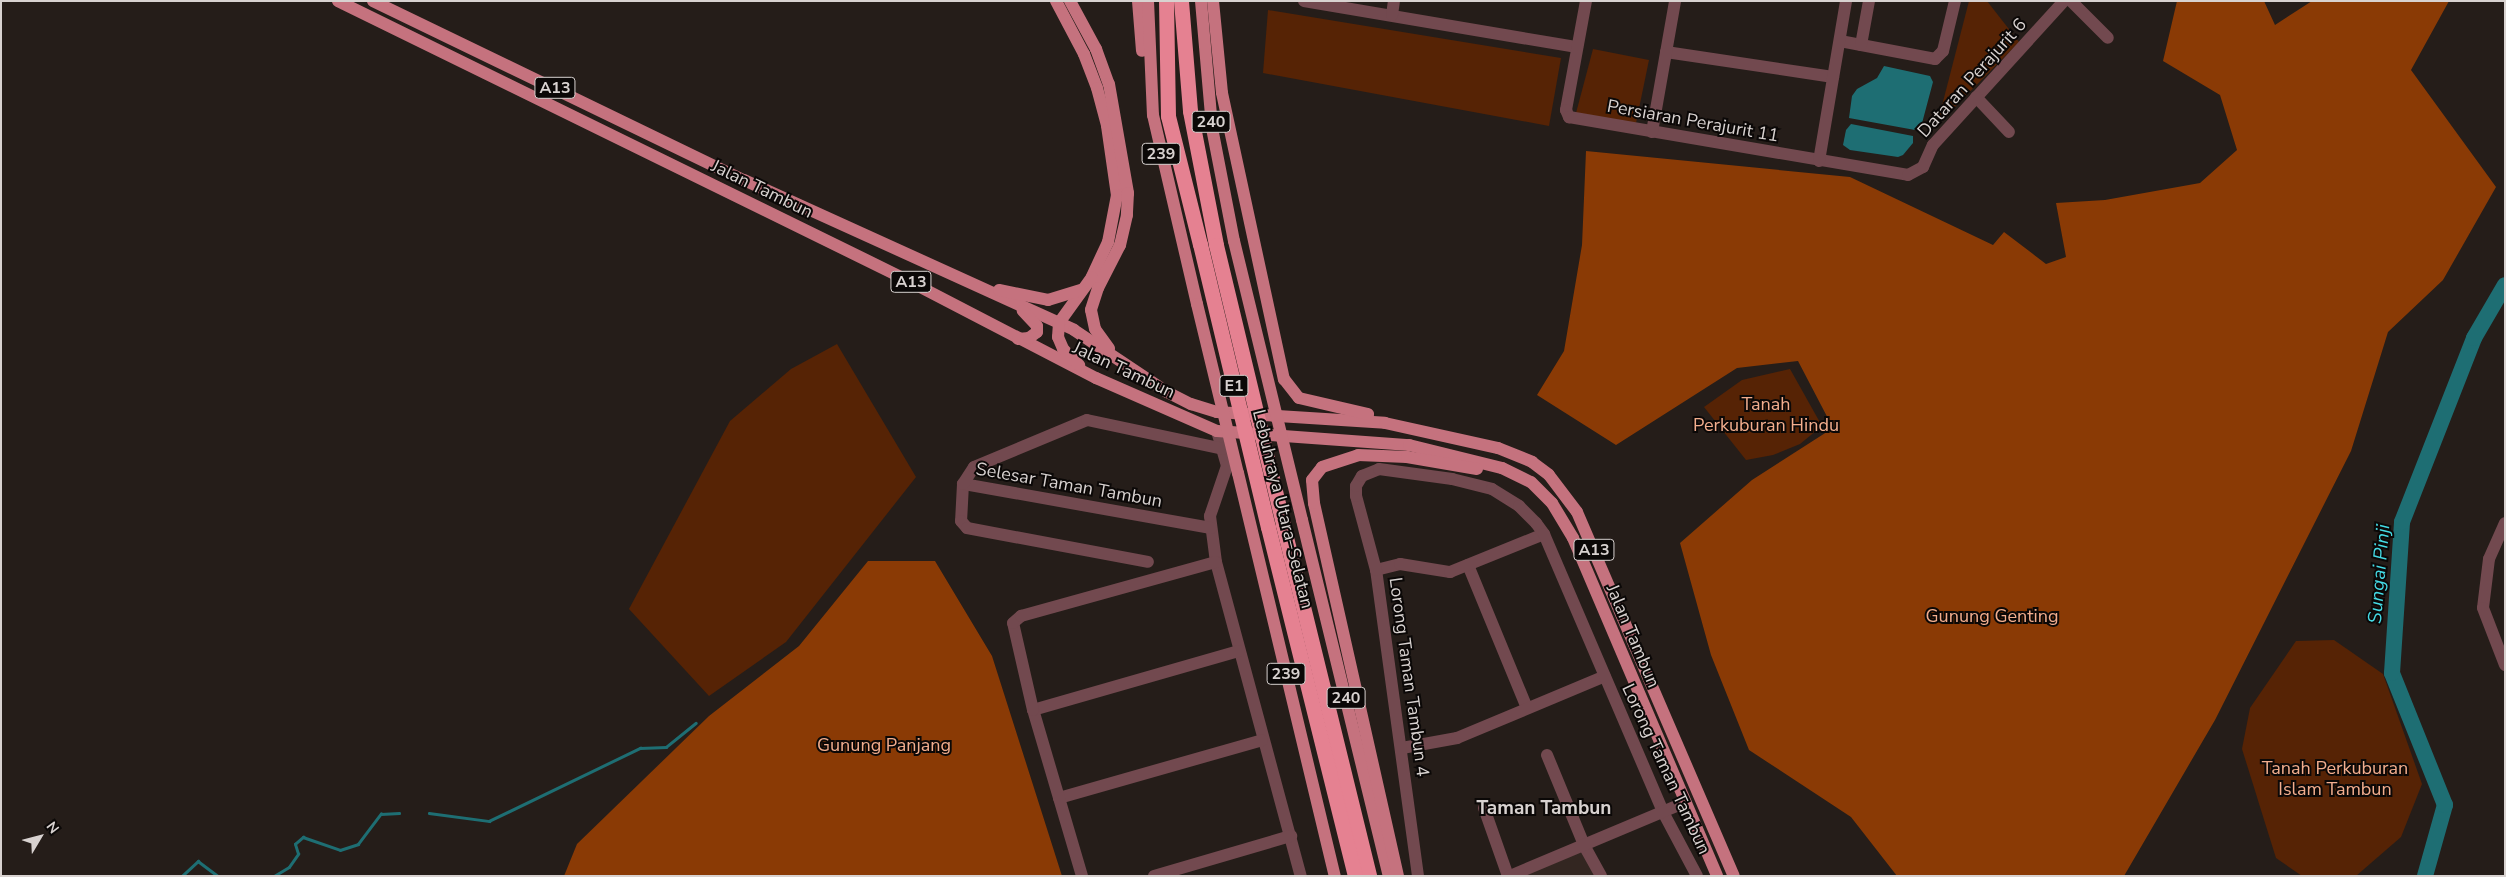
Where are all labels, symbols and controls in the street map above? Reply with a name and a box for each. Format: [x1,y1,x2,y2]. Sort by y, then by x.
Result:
street label: Dataran Perajurit 6 [1913,14,2031,142]
road number: A13 [534,75,576,102]
street label: Persiaran Perajurit 11 [1605,95,1781,147]
road number: 240 [1191,108,1231,136]
road number: 239 [1141,140,1181,168]
street label: Jalan Tambun [708,155,816,223]
road number: A13 [890,268,932,296]
street label: Jalan Tambun [1069,337,1179,403]
road number: E1 [1219,372,1249,400]
park label: Tanah Perkuburan Hindu [1693,394,1839,436]
street label: Lebuhraya Utara–Selatan [1248,407,1318,611]
street label: Selesar Taman Tambun [974,458,1164,512]
water label: Sungai Pinji [2364,523,2396,625]
road number: A13 [1573,536,1615,564]
street label: Lorong Taman Tambun 4 [1384,576,1434,778]
street label: Jalan Tambun [1602,581,1664,691]
park label: Gunung Genting [1925,605,2059,627]
road number: 239 [1266,661,1306,688]
street label: Lorong Taman Tambun [1617,680,1715,858]
road number: 240 [1326,684,1366,711]
park label: Gunung Panjang [817,734,951,756]
park label: Tanah Perkuburan Islam Tambun [2262,758,2408,801]
district label: Taman Tambun [1477,798,1611,820]
north arrow [15,812,65,862]
text: N [42,818,63,838]

